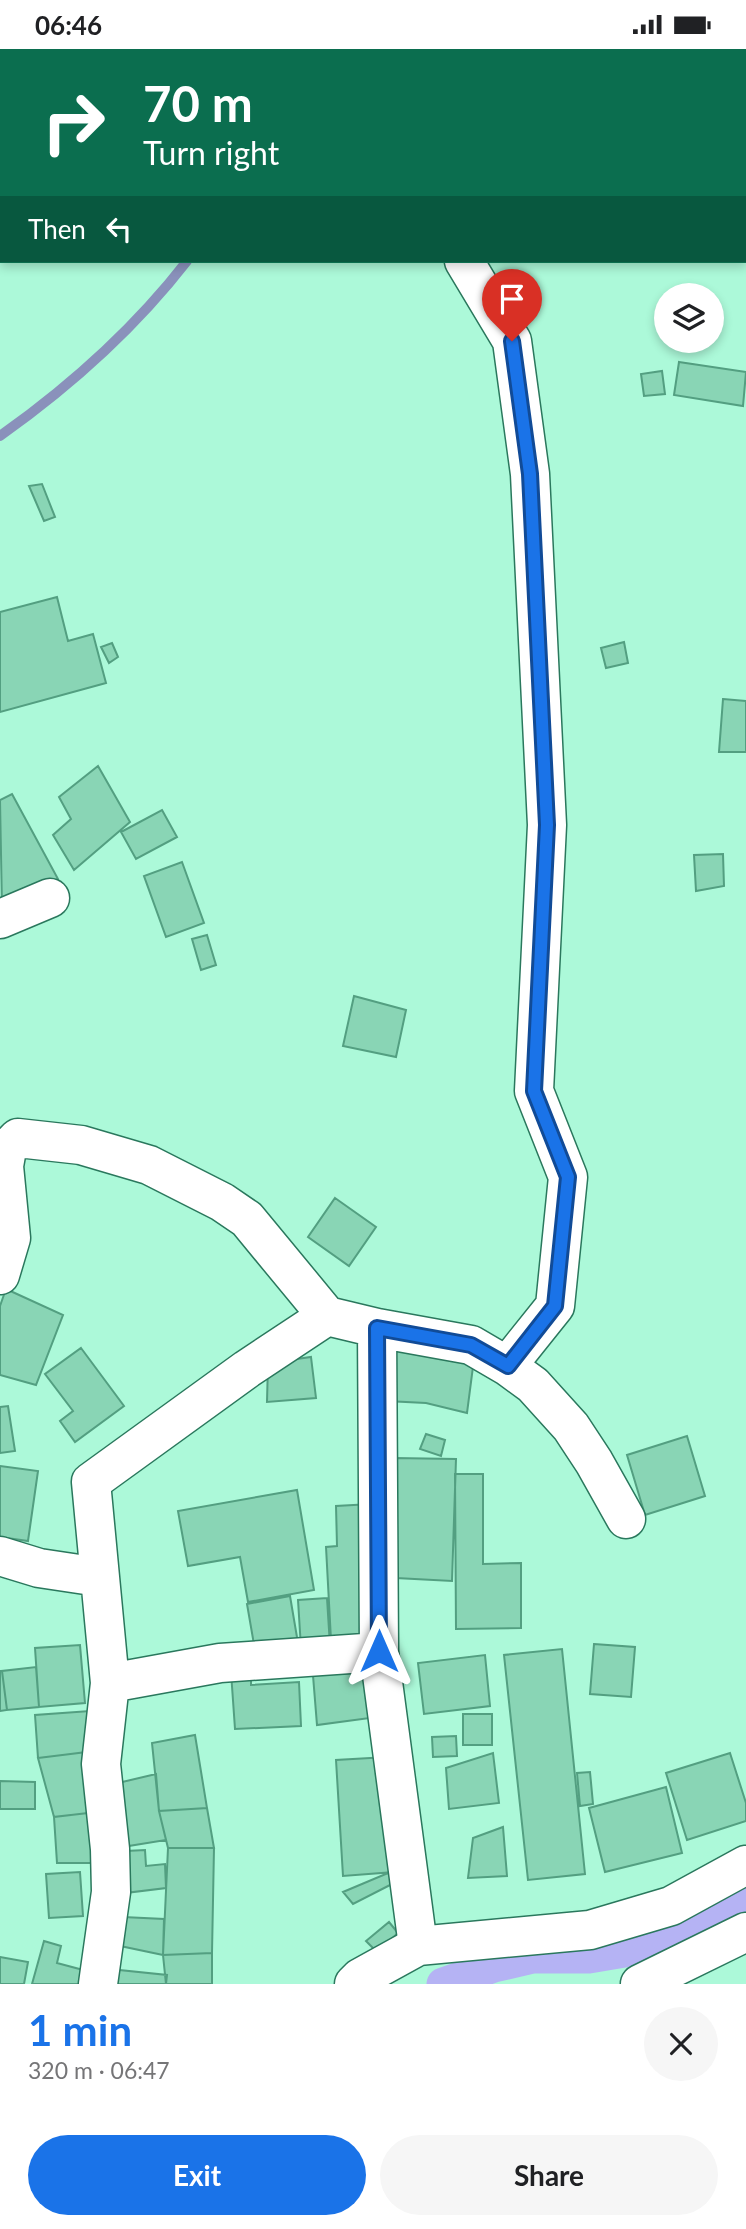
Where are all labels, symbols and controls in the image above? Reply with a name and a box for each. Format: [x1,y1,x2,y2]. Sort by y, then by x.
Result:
text: 06:46 [35,9,102,41]
text: 70 m [143,74,253,132]
icon: right [28,77,119,168]
text: Turn right [143,133,279,172]
icon: left [100,210,138,248]
text: Then [28,213,86,245]
pin [482,269,542,341]
icon: arrive [493,280,531,318]
map controls [654,283,724,353]
button: layers [654,283,724,353]
position arrow [342,1614,416,1688]
text: 1 min [28,2005,132,2055]
button: close [644,2007,718,2081]
text: 320 m · 06:47 [28,2056,170,2084]
button: Exit [28,2135,366,2215]
button: Share [380,2135,718,2215]

